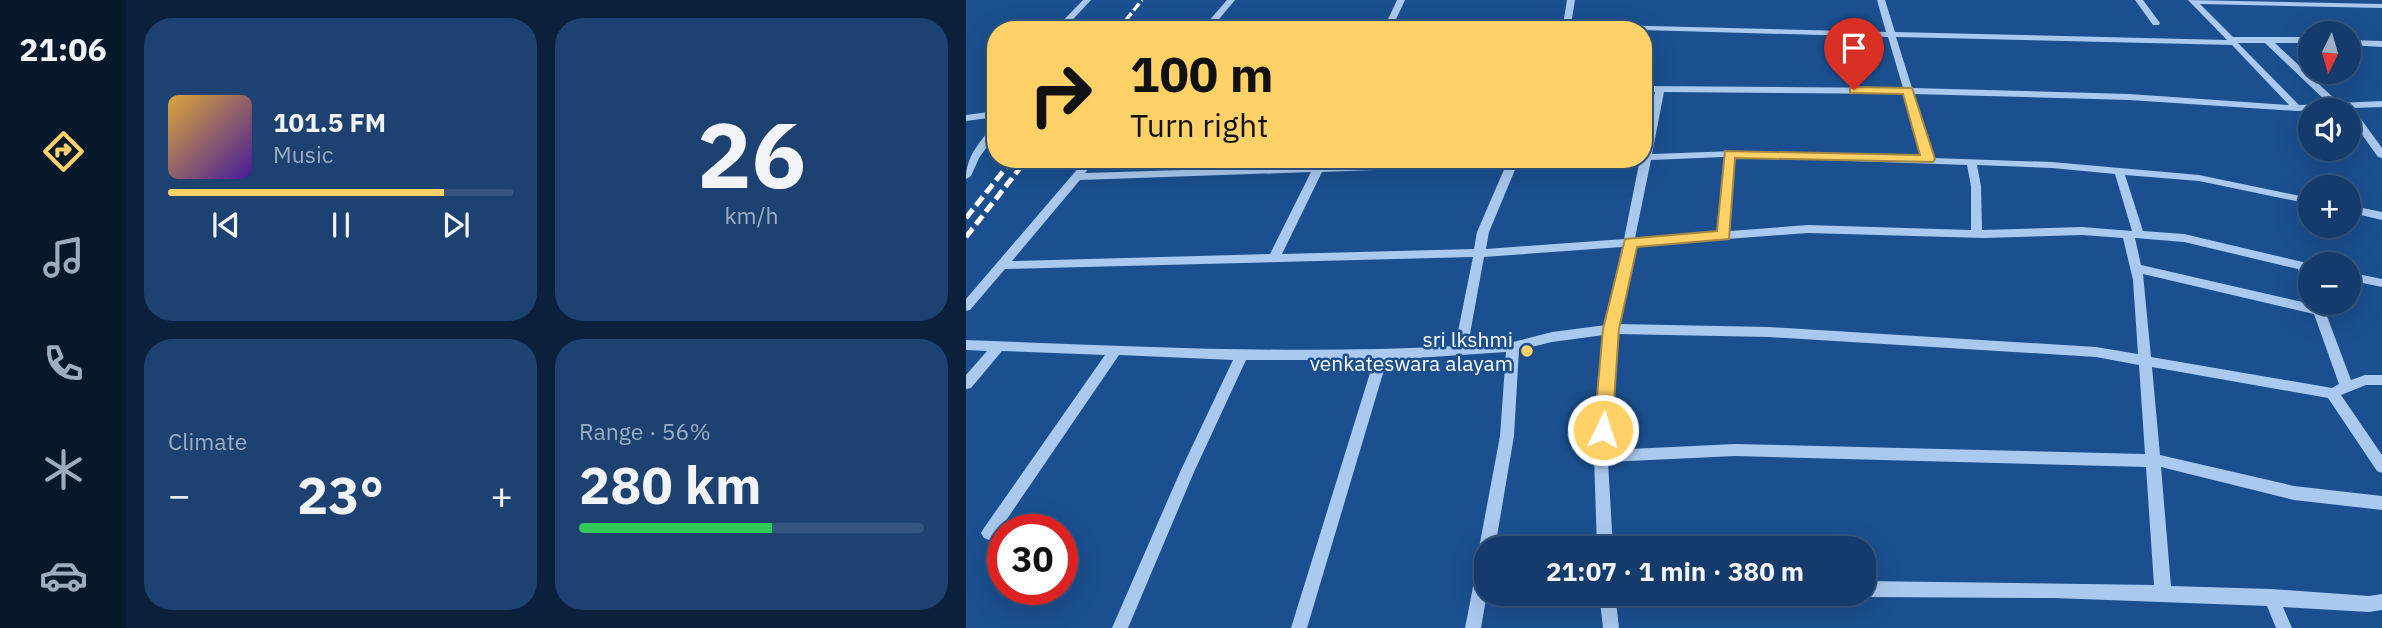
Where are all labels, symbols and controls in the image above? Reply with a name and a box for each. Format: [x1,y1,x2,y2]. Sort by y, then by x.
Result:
pin [1824,18,1884,90]
north arrow [2298,21,2361,84]
map controls [2298,21,2361,315]
text: 21:06 [19,28,107,70]
icon: arrive [1835,29,1873,67]
text: 100 m [1130,42,1274,105]
icon: right [1015,49,1106,140]
text: 26 [697,95,806,213]
button: sound [2298,98,2361,161]
text: Turn right [1130,104,1268,146]
text: 101.5 FM [273,105,386,139]
icon: directions [39,127,88,176]
text: Music [273,139,333,169]
button: + [2298,175,2361,238]
text: km/h [724,200,779,230]
icon: previous [207,206,245,244]
icon: pause [322,206,360,244]
icon: next [437,206,475,244]
icon: music [39,233,88,282]
button: − [2298,252,2361,315]
place label: sri lkshmi venkateswara alayam [1310,325,1513,377]
icon: phone [39,339,88,388]
marker: sri lkshmi venkateswara alayam [1519,343,1535,359]
position arrow [1566,393,1640,467]
text: Range · 56% [579,416,711,446]
text: Climate [168,426,247,456]
icon: climate [39,445,88,494]
text: 280 km [579,451,761,518]
text: 23° [297,461,384,528]
text: − [168,470,191,519]
text: + [490,470,513,519]
speed limit sign: 30 [987,514,1078,605]
icon: car [39,551,88,600]
text: 21:07 · 1 min · 380 m [1546,554,1804,588]

